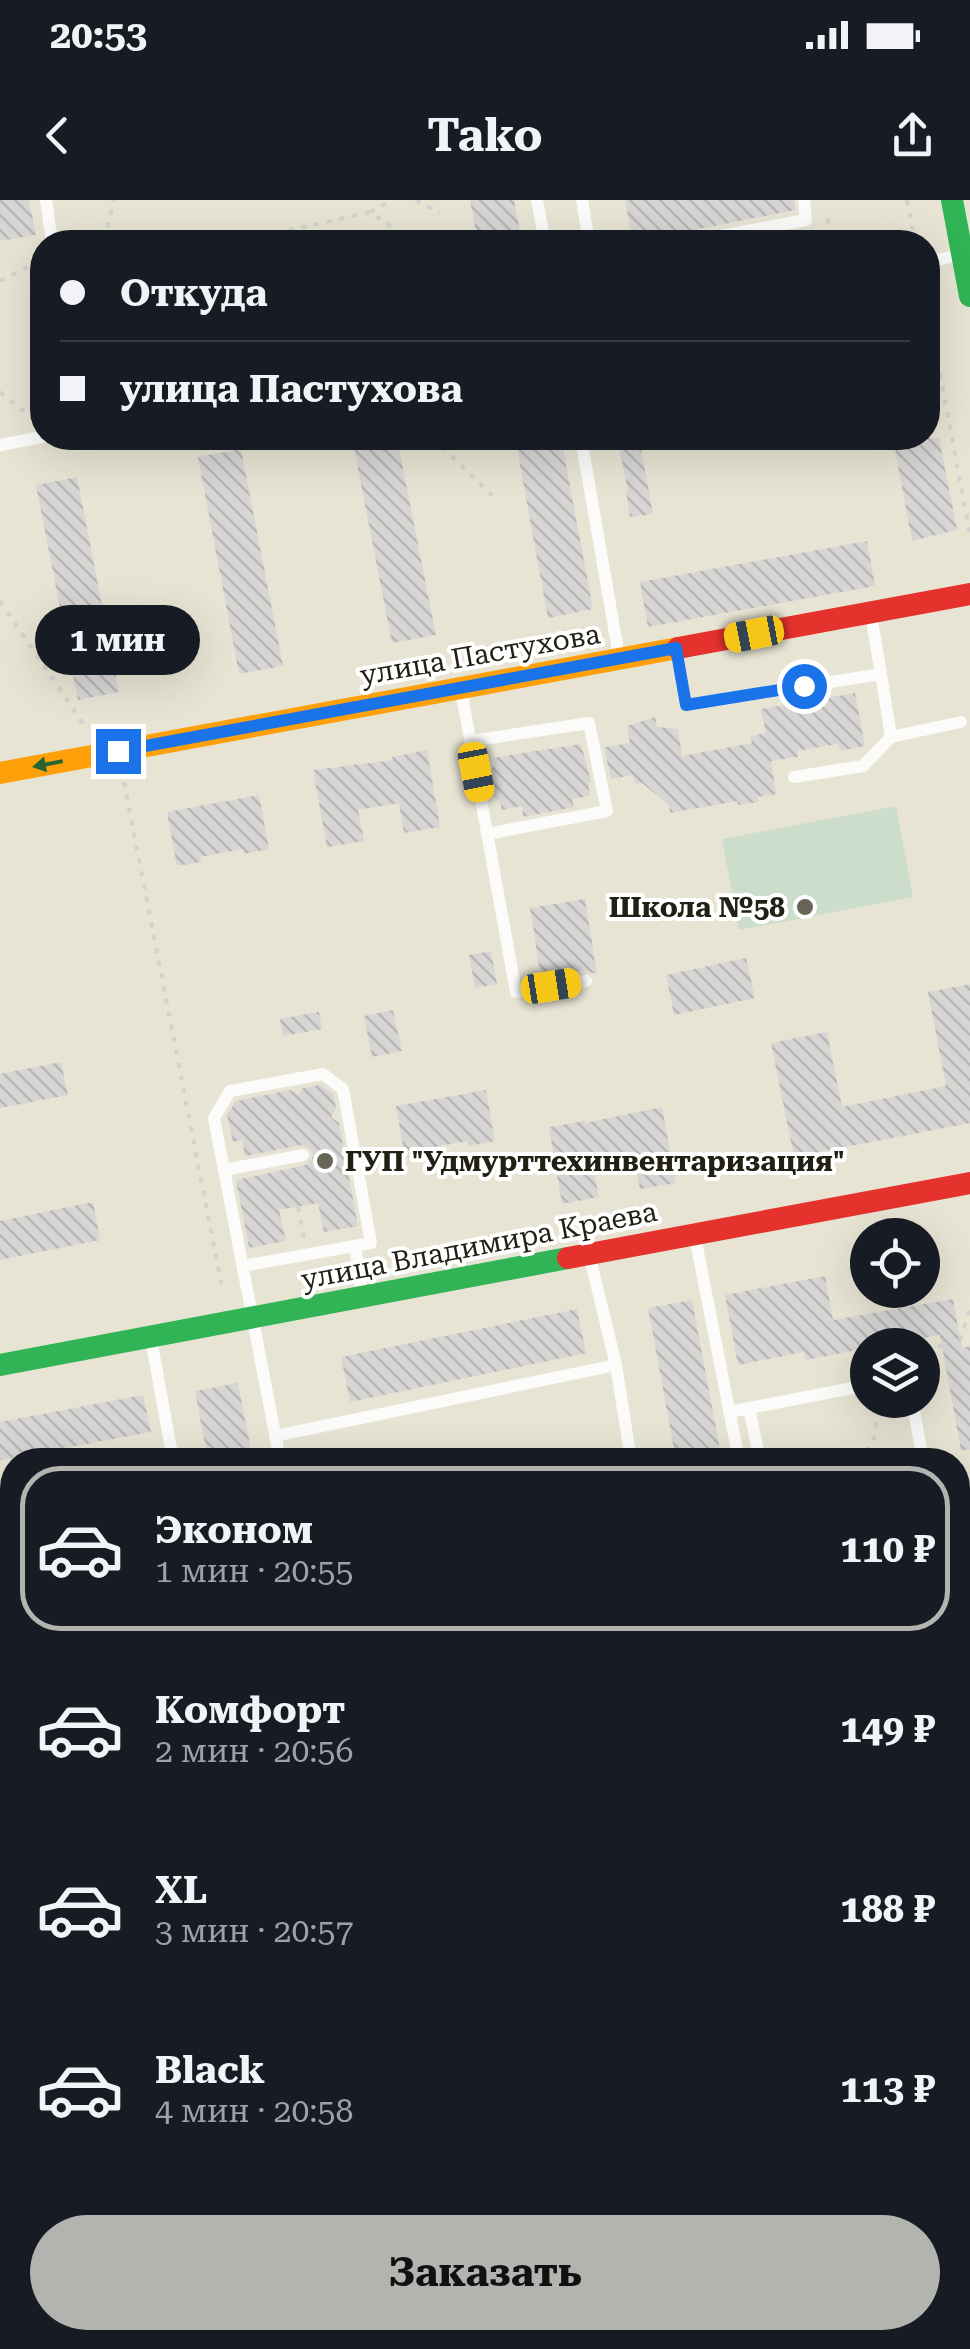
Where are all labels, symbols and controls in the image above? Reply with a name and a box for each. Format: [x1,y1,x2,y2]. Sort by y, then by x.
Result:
text: 20:53 [50,13,147,57]
icon: back [30,108,85,163]
icon: share [885,108,940,163]
text: Tako [427,109,543,162]
text: Откуда [120,271,267,315]
text: улица Пастухова [120,367,463,411]
callout: 1 мин [36,606,200,676]
car [722,614,786,654]
street label: улица Пастухова [358,617,603,692]
text: 1 мин [70,621,165,659]
route start [782,664,827,709]
route end [96,729,141,774]
car [456,740,496,804]
one-way arrow [32,757,63,772]
place label: Школа №58 [609,891,785,924]
marker: Школа №58 [794,896,816,918]
car [519,966,583,1006]
place label: ГУП "Удмурттехинвентаризация" [345,1145,845,1178]
marker: ГУП "Удмурттехинвентаризация" [314,1150,336,1172]
street label: улица Владимира Краева [298,1195,660,1296]
map controls [850,1218,940,1418]
button: locate [850,1218,940,1308]
button: layers [850,1328,940,1418]
icon: car [35,1504,125,1594]
text: Эконом [155,1508,313,1552]
text: 110 ₽ [840,1527,935,1571]
text: 1 мин · 20:55 [155,1552,353,1590]
icon: car [35,1684,125,1774]
text: Комфорт [155,1688,345,1732]
text: 149 ₽ [840,1707,935,1751]
text: 2 мин · 20:56 [155,1732,353,1770]
icon: car [35,1864,125,1954]
text: XL [155,1868,207,1912]
text: 188 ₽ [840,1887,935,1931]
text: 3 мин · 20:57 [155,1912,353,1950]
icon: car [35,2044,125,2134]
text: Black [155,2048,265,2092]
text: 113 ₽ [840,2067,935,2111]
text: 4 мин · 20:58 [155,2092,353,2130]
button: Заказать [30,2215,940,2330]

